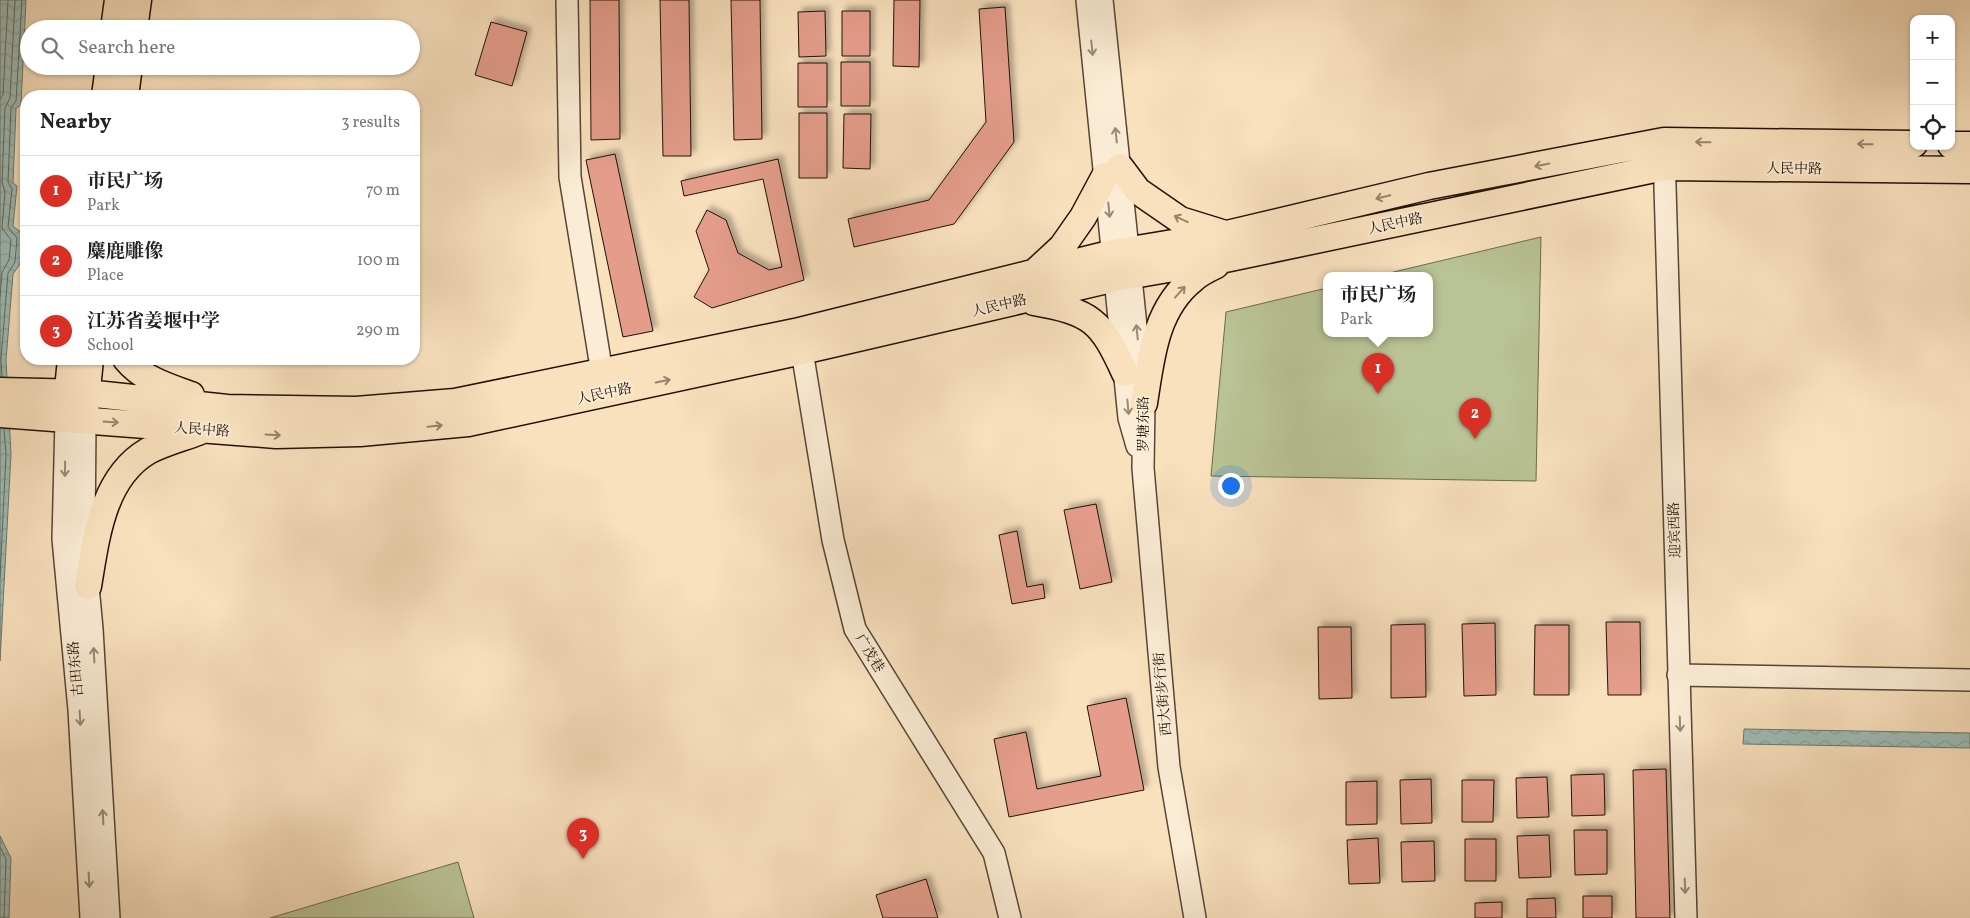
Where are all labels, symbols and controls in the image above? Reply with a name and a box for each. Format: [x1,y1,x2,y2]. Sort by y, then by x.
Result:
map controls [1910,15,1955,150]
button: + [1910,15,1955,60]
search box [20,20,420,75]
icon: search [38,34,66,62]
text: Search here [78,35,175,61]
one-way arrow [1087,40,1097,56]
button: − [1910,60,1955,105]
button: locate [1910,105,1955,150]
text: Nearby [40,108,111,137]
text: 3 results [341,112,400,134]
one-way arrow [1111,128,1121,144]
one-way arrow [1695,137,1711,147]
one-way arrow [1857,139,1874,149]
one-way arrow [1535,160,1551,170]
street label: 人民中路 [1766,160,1822,179]
text: 市民广场 [87,169,163,195]
text: 1 [53,180,59,202]
text: 70 m [366,180,400,202]
one-way arrow [1376,193,1392,202]
text: Park [87,195,120,217]
one-way arrow [1104,202,1114,218]
street label: 人民中路 [1366,209,1425,240]
one-way arrow [1174,214,1189,224]
text: 麋鹿雕像 [87,239,163,265]
text: 2 [52,250,60,272]
text: 100 m [357,250,400,272]
text: Place [87,265,124,287]
popup [1323,272,1433,337]
text: 市民广场 [1340,283,1416,309]
one-way arrow [1175,286,1186,299]
street label: 人民中路 [970,291,1029,322]
text: 江苏省姜堰中学 [87,309,220,335]
text: Park [1340,309,1373,331]
text: 3 [52,320,60,342]
text: 290 m [356,320,400,342]
one-way arrow [1133,324,1142,340]
text: School [87,335,134,357]
pin: 1 [1362,353,1394,394]
one-way arrow [654,375,670,385]
street label: 人民中路 [575,379,634,410]
street label: 罗塘东路 [1135,396,1154,452]
one-way arrow [1124,398,1133,414]
pin: 2 [1459,398,1491,439]
one-way arrow [103,418,119,427]
street label: 人民中路 [173,419,230,442]
one-way arrow [427,421,443,431]
one-way arrow [265,430,281,439]
one-way arrow [60,460,69,476]
your location [1218,473,1244,499]
street label: 迎宾西路 [1665,502,1686,558]
street label: 广茂巷 [850,631,888,677]
street label: 古田东路 [65,640,88,698]
one-way arrow [89,647,98,663]
street label: 西大街步行街 [1150,651,1177,737]
one-way arrow [75,710,84,726]
one-way arrow [1675,716,1684,732]
one-way arrow [99,809,108,825]
pin: 3 [567,818,599,859]
one-way arrow [84,872,93,888]
one-way arrow [1681,878,1690,894]

